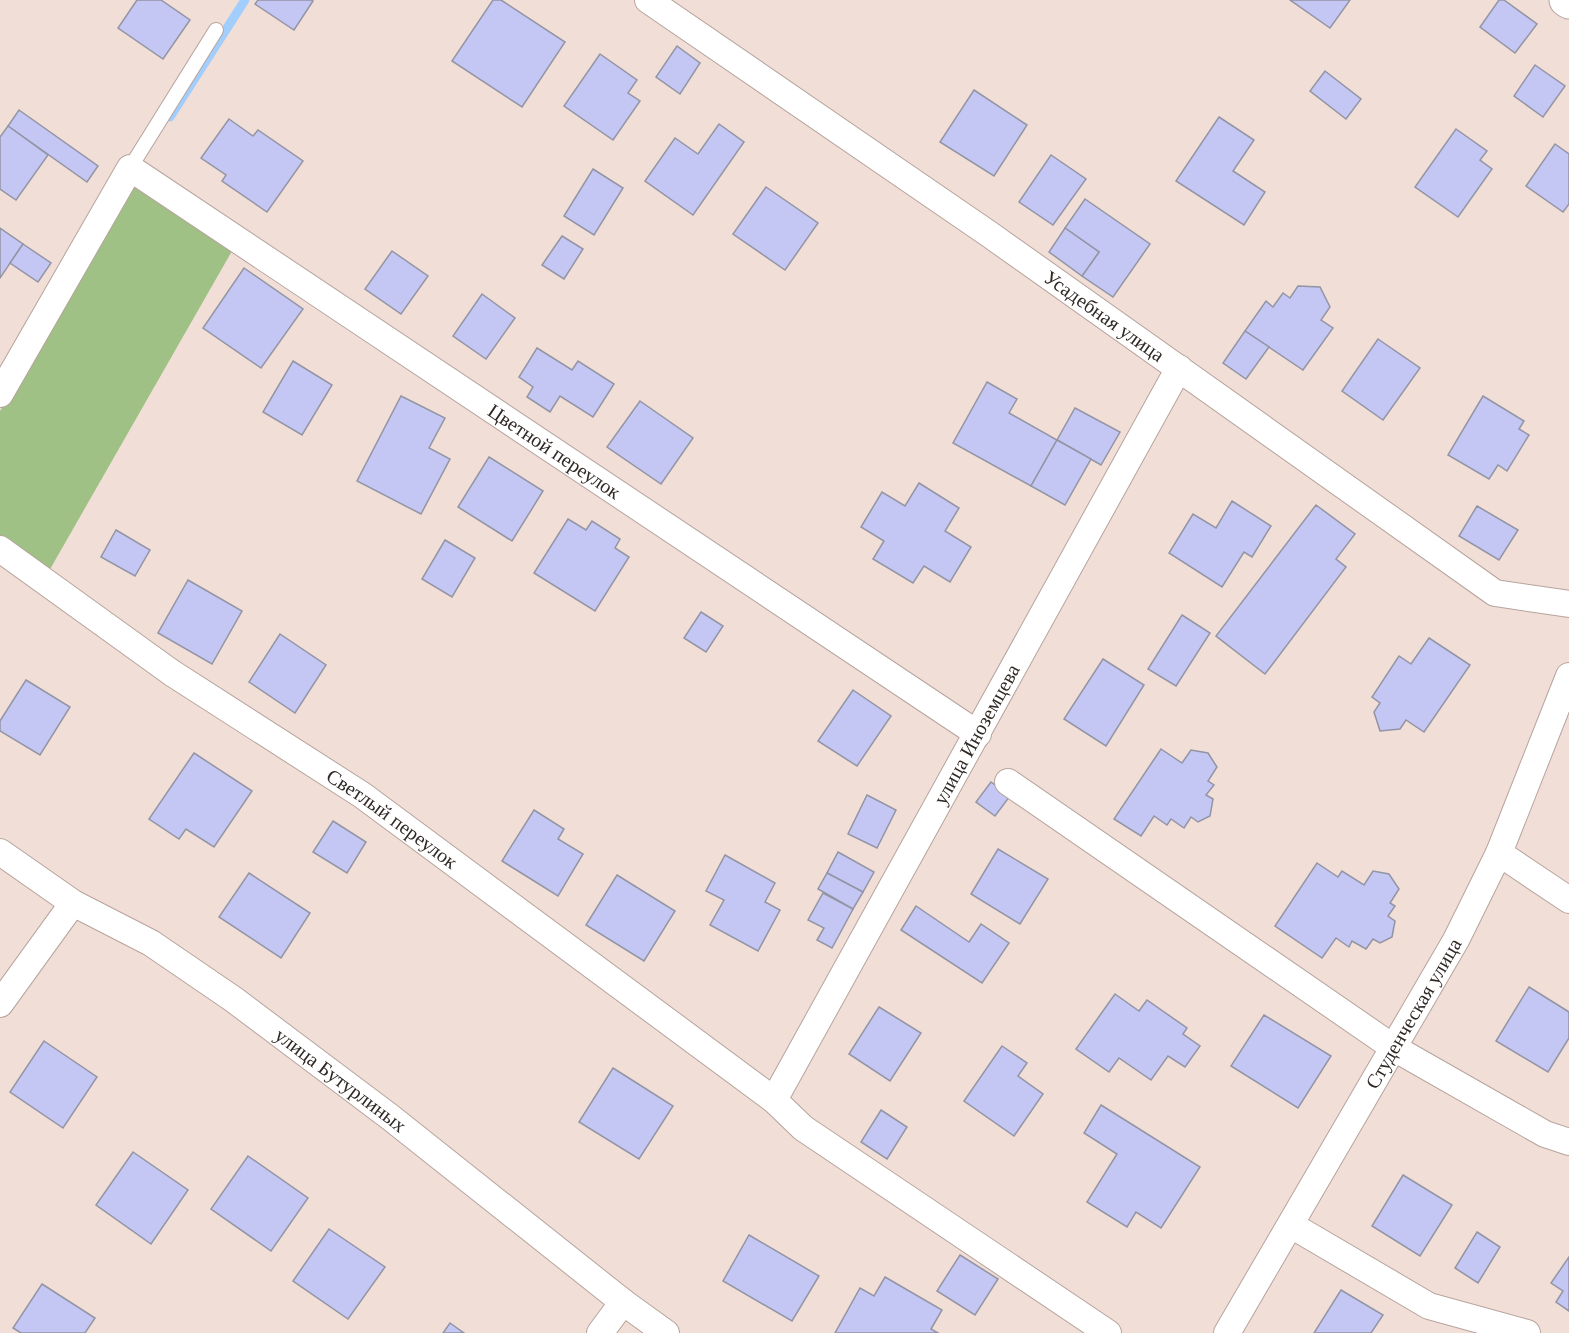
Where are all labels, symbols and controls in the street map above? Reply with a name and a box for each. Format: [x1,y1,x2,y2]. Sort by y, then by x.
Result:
street label: Усадебная улица [1040,266,1169,366]
street label: Цветной переулок [483,399,625,504]
street label: улица Иноземцева [929,660,1024,809]
street label: Светлый переулок [323,764,462,873]
street label: Студенческая улица [1361,934,1466,1092]
street label: улица Бутурлиных [270,1024,411,1137]

